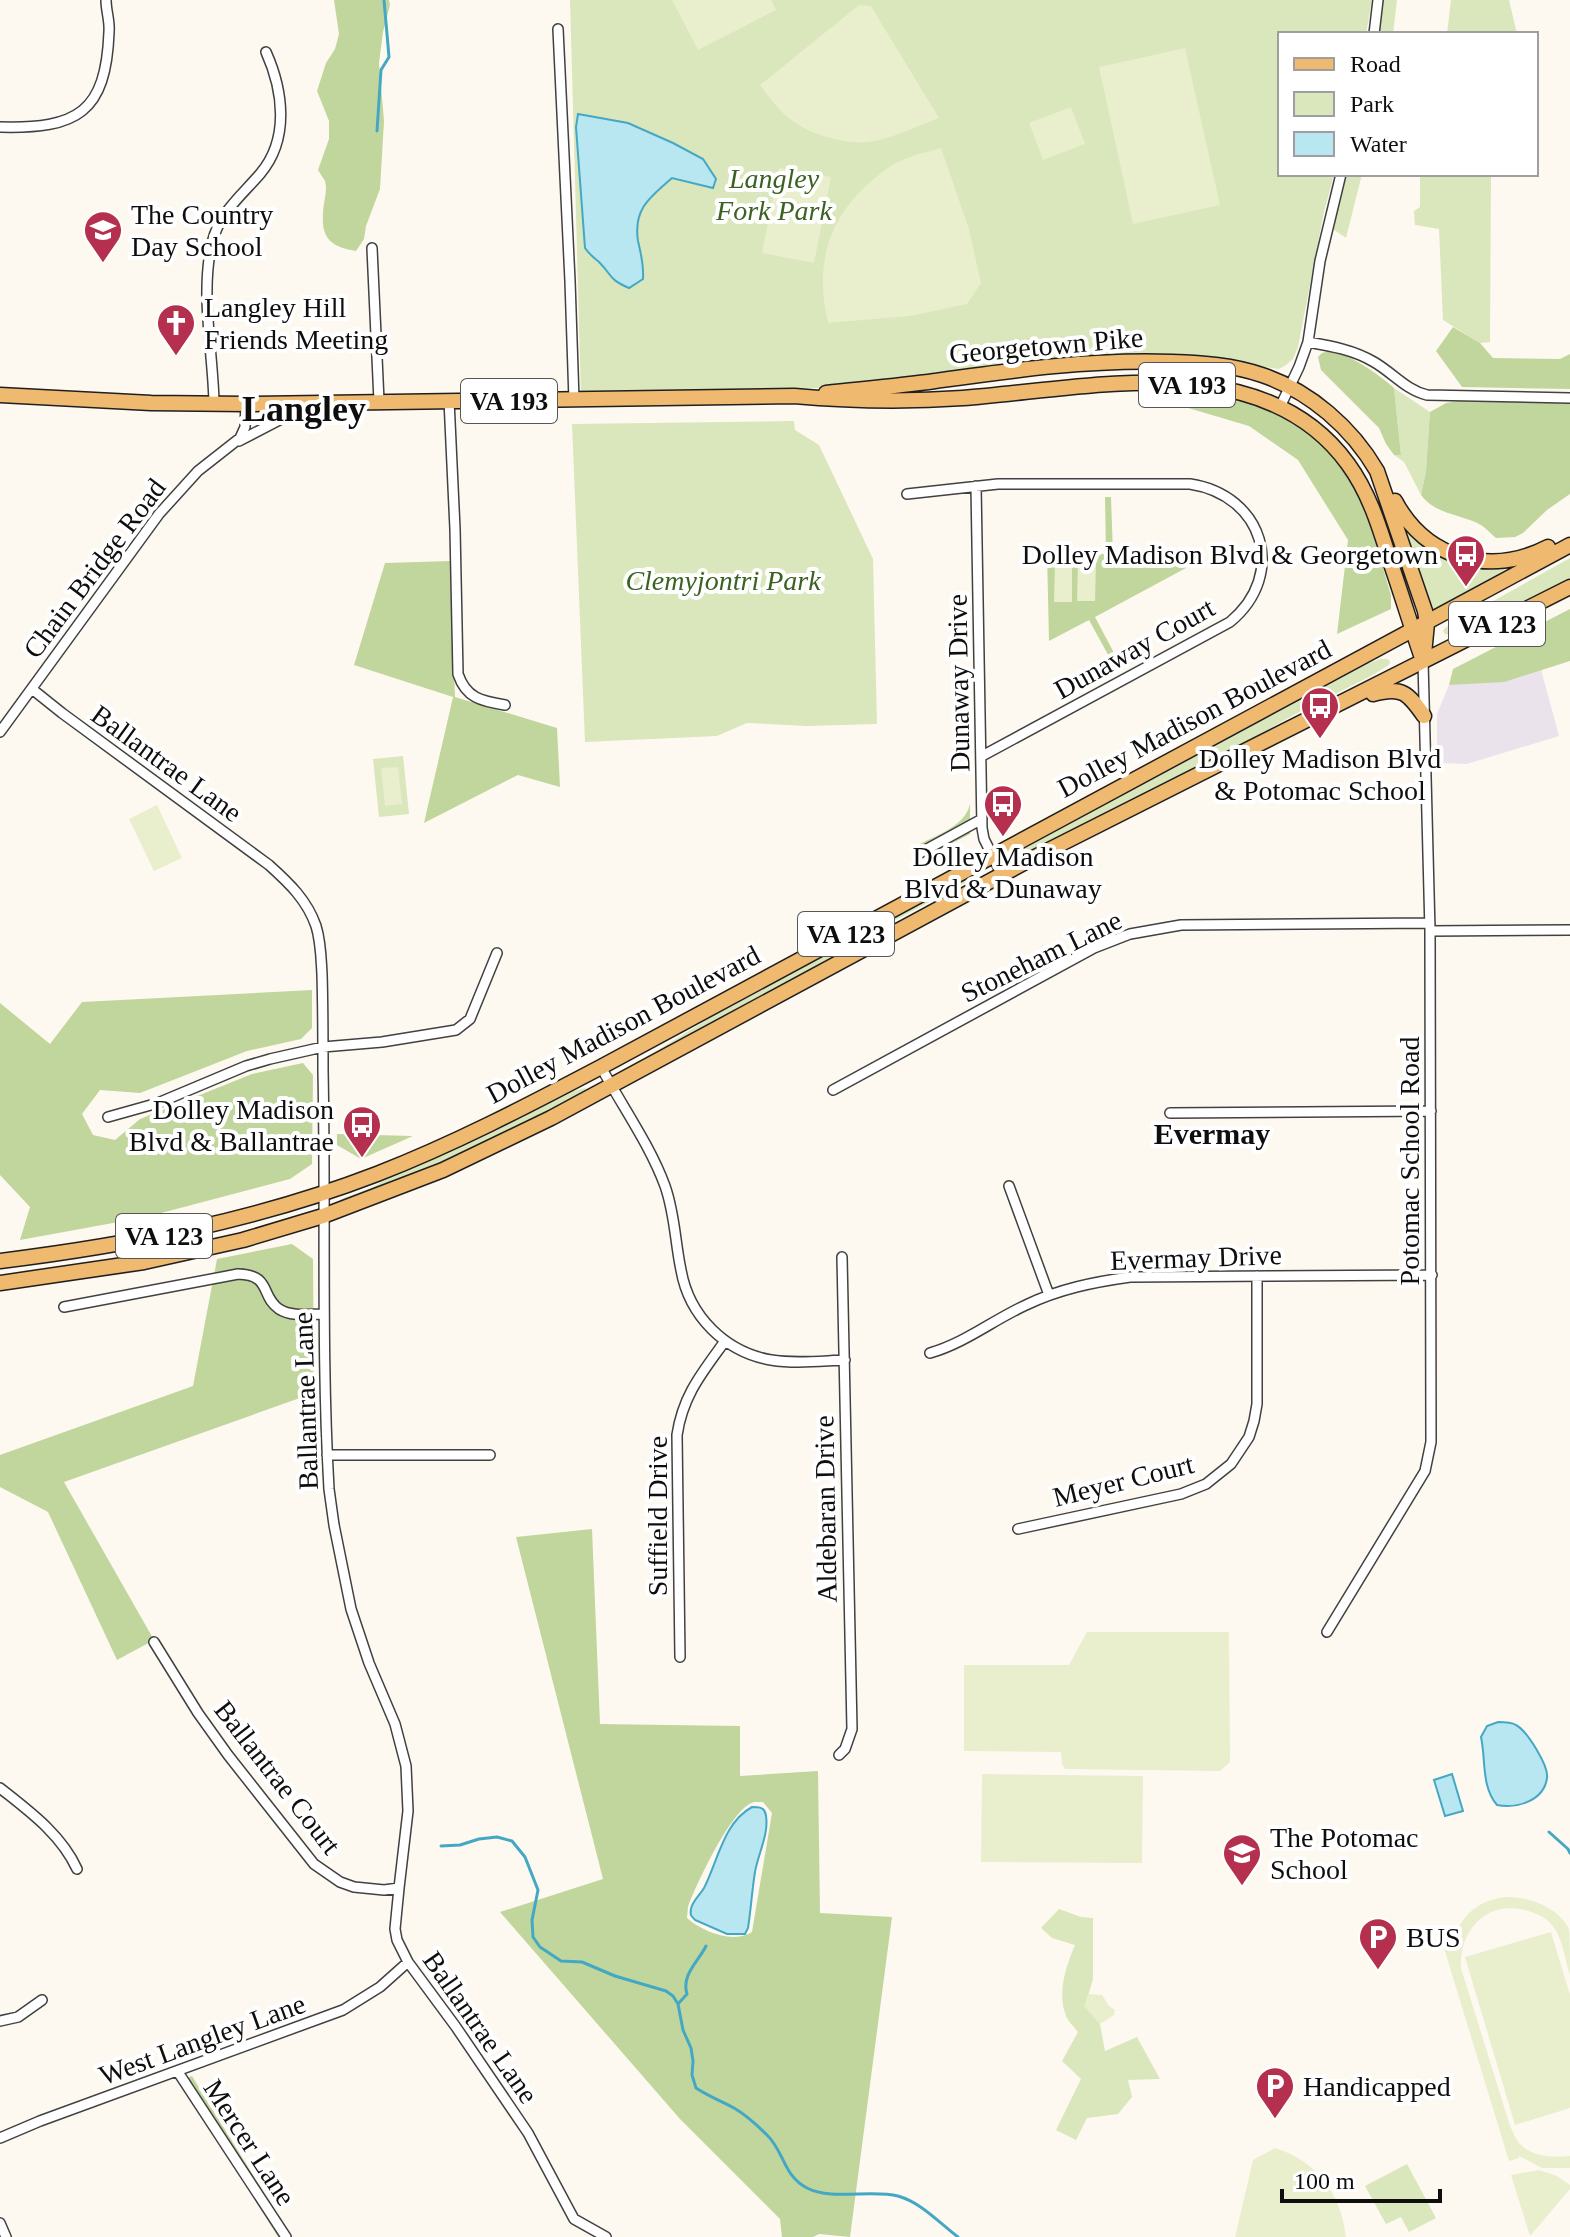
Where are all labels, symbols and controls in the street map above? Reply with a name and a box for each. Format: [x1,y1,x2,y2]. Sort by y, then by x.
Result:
legend [1278,32,1538,176]
text: Road [1350,51,1401,77]
text: Park [1350,91,1394,117]
text: Water [1350,131,1407,157]
park label: Langley Fork Park [715,163,832,226]
place label: The Country Day School [131,199,273,262]
school or university icon: The Country Day School [82,209,124,264]
place label: Langley Hill Friends Meeting [204,292,388,355]
church icon: Langley Hill Friends Meeting [155,302,197,357]
street label: Georgetown Pike [948,322,1144,369]
road number: VA 193 [1139,363,1235,407]
road number: VA 193 [461,379,557,423]
district label: Langley [242,389,366,429]
street label: Chain Bridge Road [17,473,172,664]
bus stop icon: Dolley Madison Blvd & Georgetown [1445,533,1487,588]
place label: Dolley Madison Blvd & Georgetown [1022,539,1438,570]
park label: Clemyjontri Park [625,565,821,596]
street label: Dunaway Court [1049,592,1220,705]
street label: Dunaway Drive [941,594,976,772]
road number: VA 123 [1449,602,1545,646]
street label: Dolley Madison Boulevard [1052,633,1336,804]
bus stop icon: Dolley Madison Blvd & Potomac School [1299,685,1341,740]
street label: Ballantrae Lane [86,699,248,828]
place label: Dolley Madison Blvd & Potomac School [1199,743,1441,806]
bus stop icon: Dolley Madison Blvd & Dunaway [982,783,1024,838]
place label: Dolley Madison Blvd & Dunaway [904,841,1102,904]
street label: Stoneham Lane [956,904,1127,1009]
road number: VA 123 [798,912,894,956]
street label: Dolley Madison Boulevard [481,939,765,1110]
street label: Potomac School Road [1394,1037,1425,1285]
place label: Dolley Madison Blvd & Ballantrae [129,1094,334,1157]
bus stop icon: Dolley Madison Blvd & Ballantrae [341,1104,383,1159]
district label: Evermay [1154,1117,1270,1150]
road number: VA 123 [116,1214,212,1258]
street label: Evermay Drive [1110,1239,1282,1276]
street label: Ballantrae Lane [287,1311,324,1490]
street label: Aldebaran Drive [808,1415,843,1603]
street label: Suffield Drive [642,1436,673,1596]
street label: Meyer Court [1050,1448,1197,1513]
street label: Ballantrae Court [208,1695,347,1860]
place label: The Potomac School [1270,1822,1419,1885]
school or university icon: The Potomac School [1221,1832,1263,1887]
parking icon: BUS [1357,1916,1399,1971]
place label: BUS [1406,1922,1460,1953]
street label: Ballantrae Lane [417,1945,544,2109]
street label: West Langley Lane [95,1988,309,2091]
parking icon: Handicapped [1254,2065,1296,2120]
place label: Handicapped [1303,2071,1451,2102]
street label: Mercer Lane [197,2074,302,2211]
scale bar [1282,2153,1440,2203]
text: 100 m [1294,2168,1355,2194]

